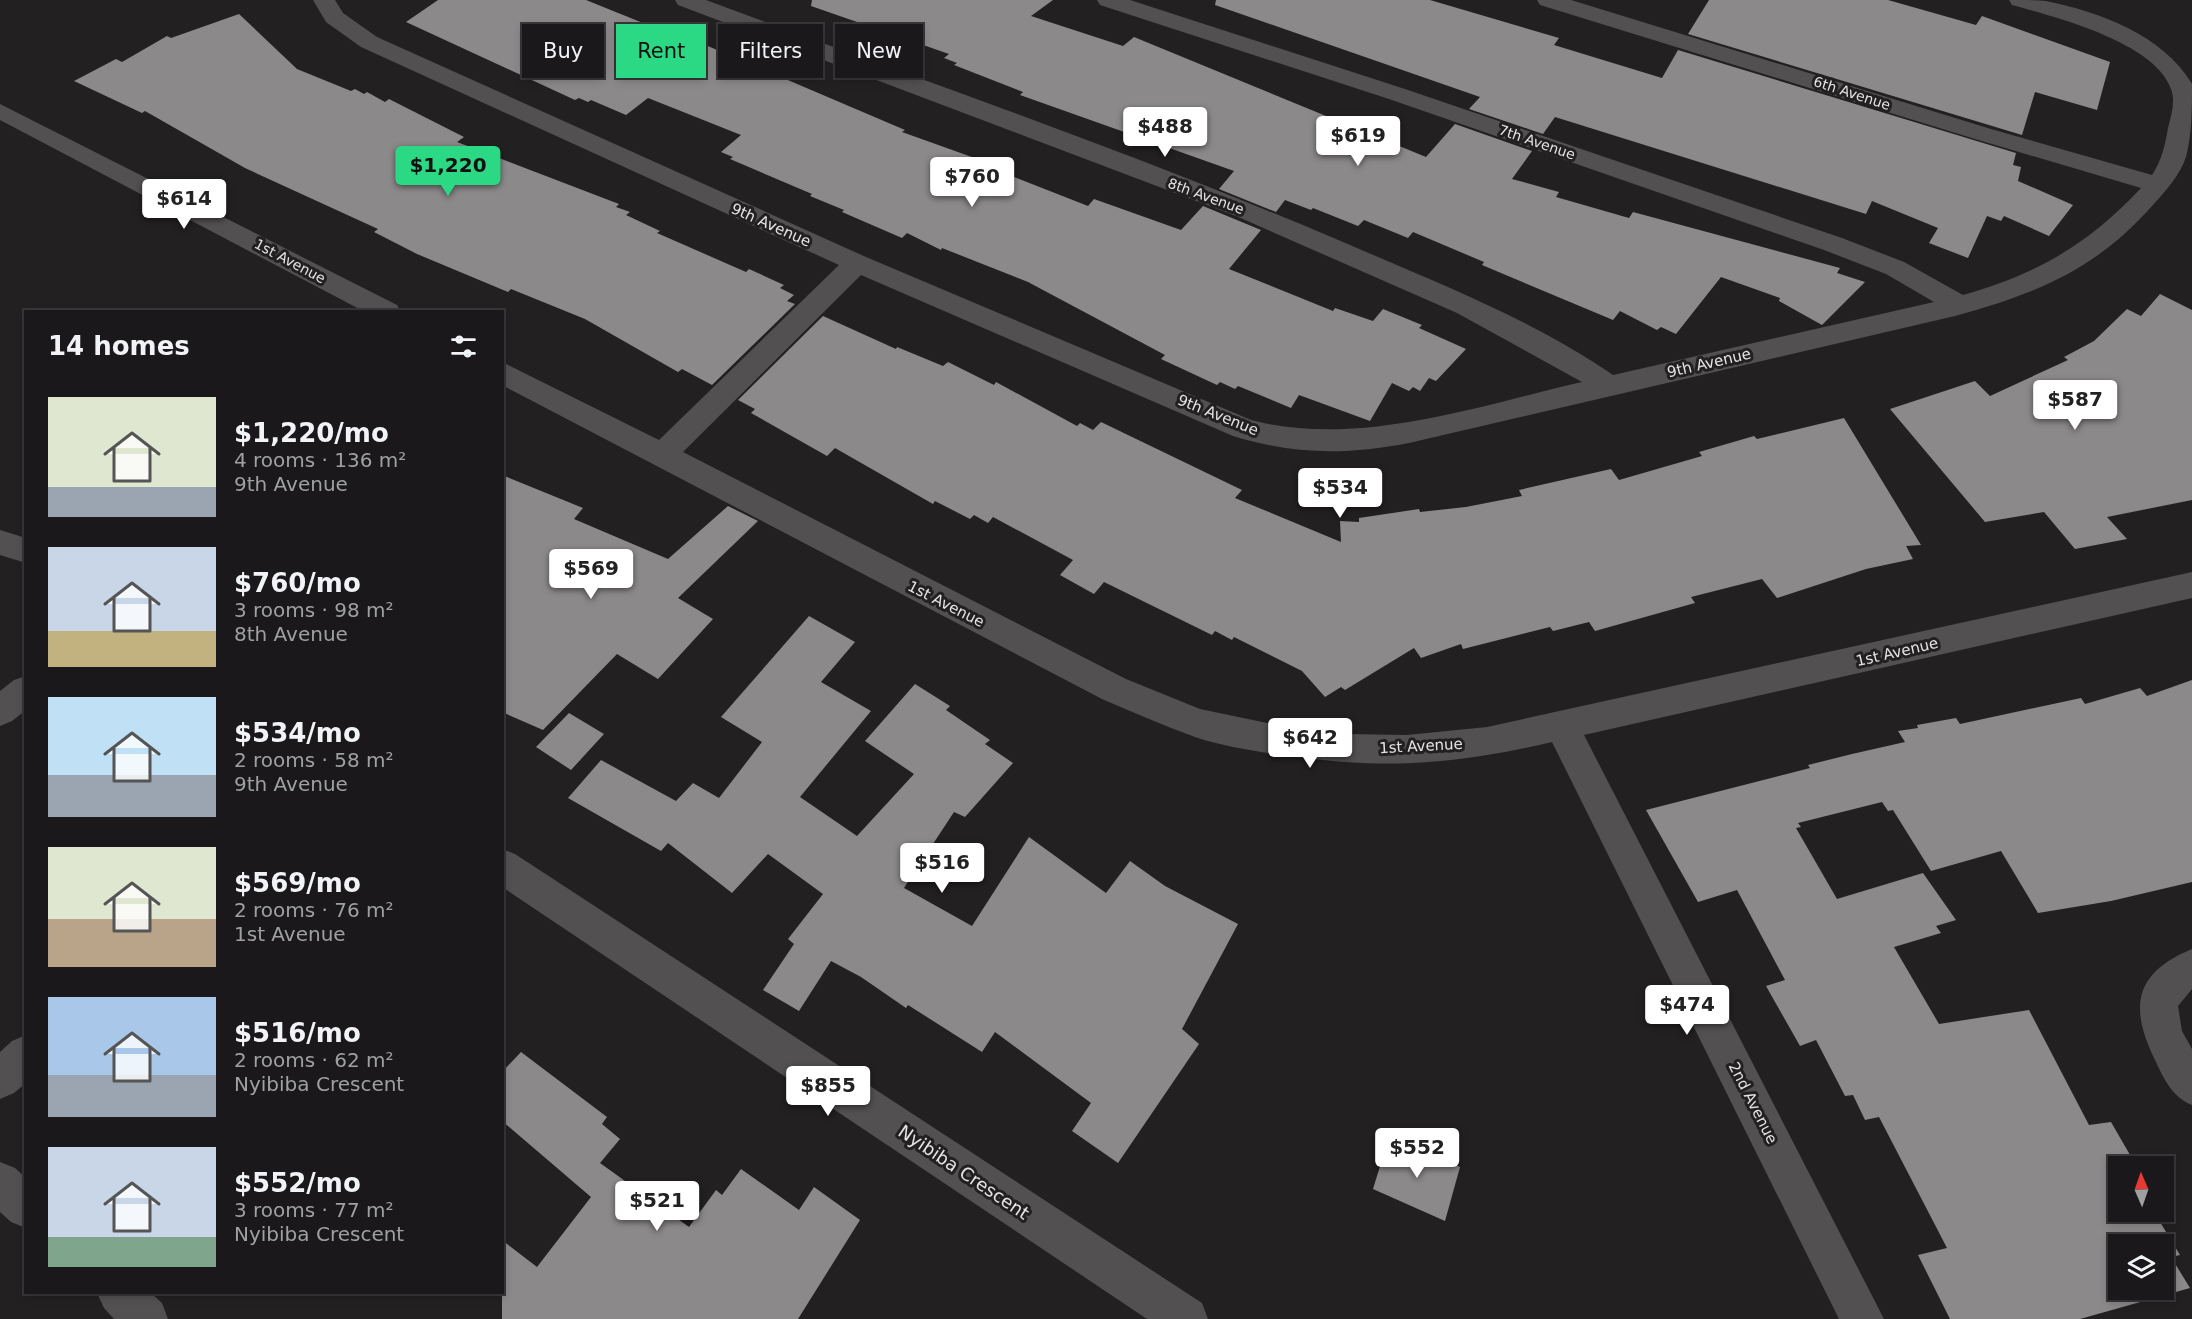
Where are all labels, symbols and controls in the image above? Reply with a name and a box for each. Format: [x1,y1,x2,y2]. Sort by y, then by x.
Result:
chip: Buy [522,24,604,78]
chip: Rent [616,24,706,78]
chip: Filters [718,24,823,78]
chip: New [835,24,923,78]
street label: 6th Avenue [1812,73,1892,113]
pin: $488 [1129,107,1201,158]
text: $488 [1137,114,1193,138]
pin: $619 [1322,116,1394,167]
street label: 7th Avenue [1497,121,1577,163]
text: $619 [1330,123,1386,147]
pin: $1,220 [399,146,497,197]
text: $1,220 [409,153,487,177]
pin: $760 [936,157,1008,208]
text: $760 [944,164,1000,188]
street label: 8th Avenue [1166,175,1246,217]
pin: $614 [148,179,220,230]
text: $614 [156,186,212,210]
street label: 9th Avenue [728,199,814,251]
street label: 1st Avenue [252,236,328,286]
icon: filters [447,330,480,363]
text: 14 homes [48,331,190,361]
street label: 9th Avenue [1665,345,1753,381]
pin: $587 [2039,380,2111,431]
text: $587 [2047,387,2103,411]
street label: 9th Avenue [1175,391,1261,439]
text: $1,220/mo [234,418,389,448]
icon: home [96,421,168,493]
text: 4 rooms · 136 m² [234,448,406,472]
pin: $534 [1304,468,1376,519]
text: 9th Avenue [234,472,348,496]
text: $534 [1312,475,1368,499]
pin: $569 [555,549,627,600]
text: $569 [563,556,619,580]
text: $760/mo [234,568,361,598]
icon: home [96,571,168,643]
street label: 1st Avenue [905,577,987,631]
text: 3 rooms · 98 m² [234,598,394,622]
text: 8th Avenue [234,622,348,646]
street label: 1st Avenue [1854,634,1940,670]
text: $534/mo [234,718,361,748]
pin: $642 [1274,718,1346,769]
icon: home [96,721,168,793]
text: $642 [1282,725,1338,749]
street label: 1st Avenue [1379,735,1463,757]
text: 2 rooms · 58 m² [234,748,394,772]
text: 9th Avenue [234,772,348,796]
pin: $516 [906,843,978,894]
text: $516 [914,850,970,874]
text: $569/mo [234,868,361,898]
icon: home [96,871,168,943]
text: 2 rooms · 76 m² [234,898,394,922]
text: 1st Avenue [234,922,346,946]
pin: $474 [1651,985,1723,1036]
text: $474 [1659,992,1715,1016]
text: $516/mo [234,1018,361,1048]
icon: home [96,1021,168,1093]
text: 2 rooms · 62 m² [234,1048,394,1072]
street label: 2nd Avenue [1725,1059,1781,1147]
pin: $855 [792,1066,864,1117]
text: Nyibiba Crescent [234,1072,404,1096]
text: $855 [800,1073,856,1097]
street label: Nyibiba Crescent [895,1120,1033,1224]
pin: $552 [1381,1128,1453,1179]
text: $552 [1389,1135,1445,1159]
north arrow [2108,1156,2174,1222]
map controls [2108,1156,2174,1300]
text: $552/mo [234,1168,361,1198]
icon: home [96,1171,168,1243]
pin: $521 [621,1181,693,1232]
text: $521 [629,1188,685,1212]
text: 3 rooms · 77 m² [234,1198,394,1222]
text: Nyibiba Crescent [234,1222,404,1246]
button: layers [2108,1234,2174,1300]

